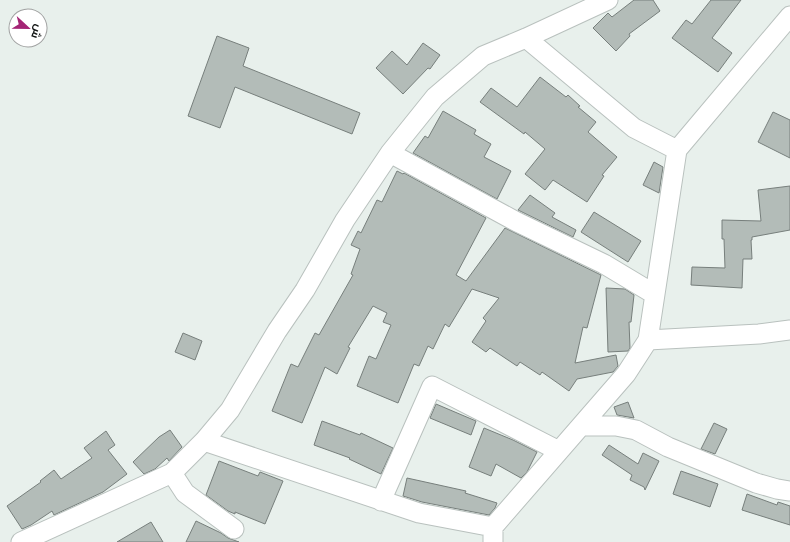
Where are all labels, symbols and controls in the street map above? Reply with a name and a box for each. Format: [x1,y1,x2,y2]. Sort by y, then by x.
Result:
north arrow [8,8,48,48]
text: ش [28,23,46,41]

